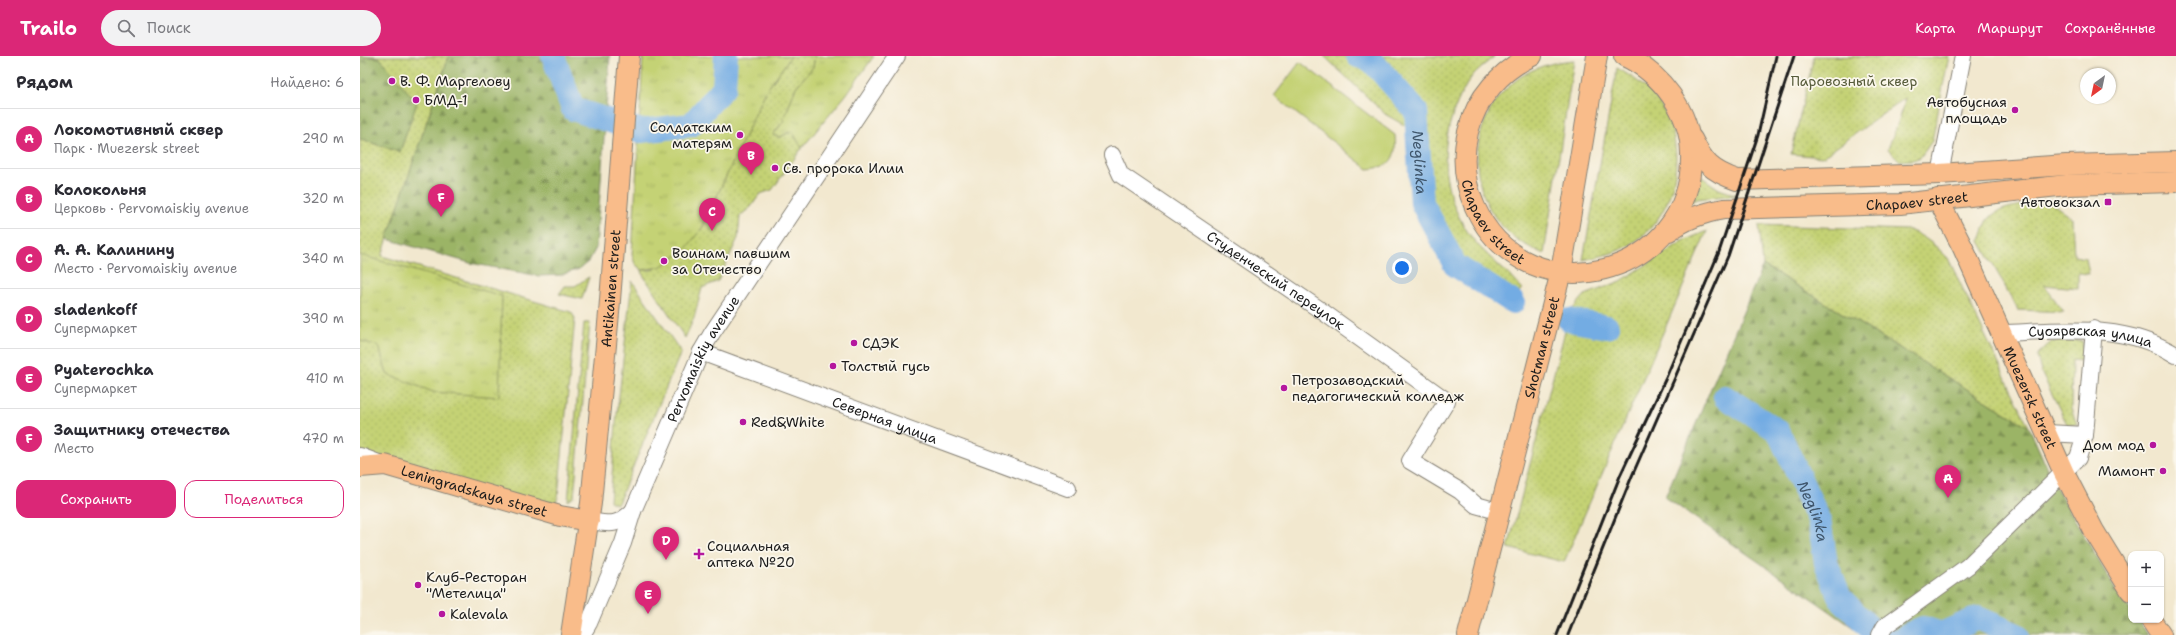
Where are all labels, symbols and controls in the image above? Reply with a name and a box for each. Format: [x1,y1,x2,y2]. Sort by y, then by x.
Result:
search box [101,10,381,46]
text: Trailo [20,16,77,41]
icon: search [115,17,137,39]
text: Поиск [147,18,191,38]
text: Карта [1915,19,1955,37]
text: Маршрут [1977,19,2043,37]
text: Сохранённые [2065,19,2156,37]
north arrow [2080,68,2116,104]
text: Рядом [16,71,73,93]
place label: В. Ф. Маргелову [400,72,510,90]
park label: Паровозный сквер [1791,72,1917,90]
text: Найдено: 6 [270,74,344,91]
marker: В. Ф. Маргелову [387,76,397,86]
place label: БМД-1 [424,91,468,109]
place label: Автобусная площадь [1926,93,2007,127]
marker: БМД-1 [411,95,421,105]
marker: Автобусная площадь [2010,105,2020,115]
place label: Солдатским матерям [650,118,732,152]
text: Локомотивный сквер [54,120,223,140]
water label: Neglinka [1407,129,1431,195]
text: A [24,130,34,147]
text: 290 m [302,130,344,147]
marker: Солдатским матерям [735,130,745,140]
text: Парк · Muezersk street [54,140,200,157]
pin: B [738,142,764,175]
place label: Св. пророка Илии [783,159,904,177]
marker: Св. пророка Илии [770,163,780,173]
street label: Chapaev street [1458,178,1528,268]
text: Колокольня [54,180,147,200]
pin: F [428,184,454,217]
street label: Chapaev street [1866,187,1969,214]
text: B [25,190,33,207]
text: 320 m [302,190,344,207]
place label: Автовокзал [2020,193,2100,211]
marker: Автовокзал [2103,197,2113,207]
pin: C [699,198,725,231]
text: Церковь · Pervomaiskiy avenue [54,200,249,217]
street label: Студенческий переулок [1203,227,1349,334]
street label: Antikainen street [597,229,624,348]
text: А. А. Калинину [54,240,175,260]
place label: Воинам, павшим за Отечество [672,244,790,278]
text: C [25,250,33,267]
text: 340 m [302,250,344,267]
marker: Воинам, павшим за Отечество [659,256,669,266]
your location [1392,258,1412,278]
text: Место · Pervomaiskiy avenue [54,260,237,277]
street label: Pervomaiskiy avenue [663,292,744,425]
street label: Shotman street [1520,294,1563,400]
text: sladenkoff [54,300,137,320]
text: D [24,310,34,327]
text: 390 m [302,310,344,327]
text: Супермаркет [54,320,137,337]
street label: Суоярвская улица [2028,321,2155,352]
place label: СДЭК [862,334,899,352]
marker: СДЭК [849,338,859,348]
street label: Muezersk street [1999,344,2061,452]
place label: Толстый гусь [841,357,930,375]
text: Pyaterochka [54,360,154,380]
marker: Толстый гусь [828,361,838,371]
text: E [25,370,33,387]
text: 410 m [306,370,344,387]
place label: Петрозаводский педагогический колледж [1292,371,1465,405]
text: Супермаркет [54,380,137,397]
marker: Петрозаводский педагогический колледж [1279,383,1289,393]
street label: Северная улица [830,392,940,448]
place label: Red&White [751,413,825,431]
marker: Red&White [738,417,748,427]
text: Защитнику отечества [54,420,230,440]
text: F [25,430,33,447]
text: 470 m [302,430,344,447]
place label: Дом мод [2083,436,2145,454]
text: Место [54,440,94,457]
marker: Дом мод [2148,440,2158,450]
street label: Leningradskaya street [399,461,550,521]
place label: Мамонт [2098,462,2156,480]
pin: A [1935,465,1961,498]
marker: Мамонт [2158,466,2168,476]
water label: Neglinka [1792,477,1832,544]
button: Сохранить [16,480,176,518]
button: Поделиться [184,480,344,518]
pin: D [653,527,679,560]
place label: Социальная аптека №20 [707,537,795,571]
marker: Социальная аптека №20 [694,549,704,559]
map controls [2128,551,2164,623]
button: + [2128,551,2164,587]
place label: Клуб-Ресторан "Метелица" [426,568,527,602]
marker: Клуб-Ресторан "Метелица" [413,580,423,590]
pin: E [635,581,661,614]
button: − [2128,587,2164,623]
place label: Kalevala [450,605,508,623]
marker: Kalevala [437,609,447,619]

